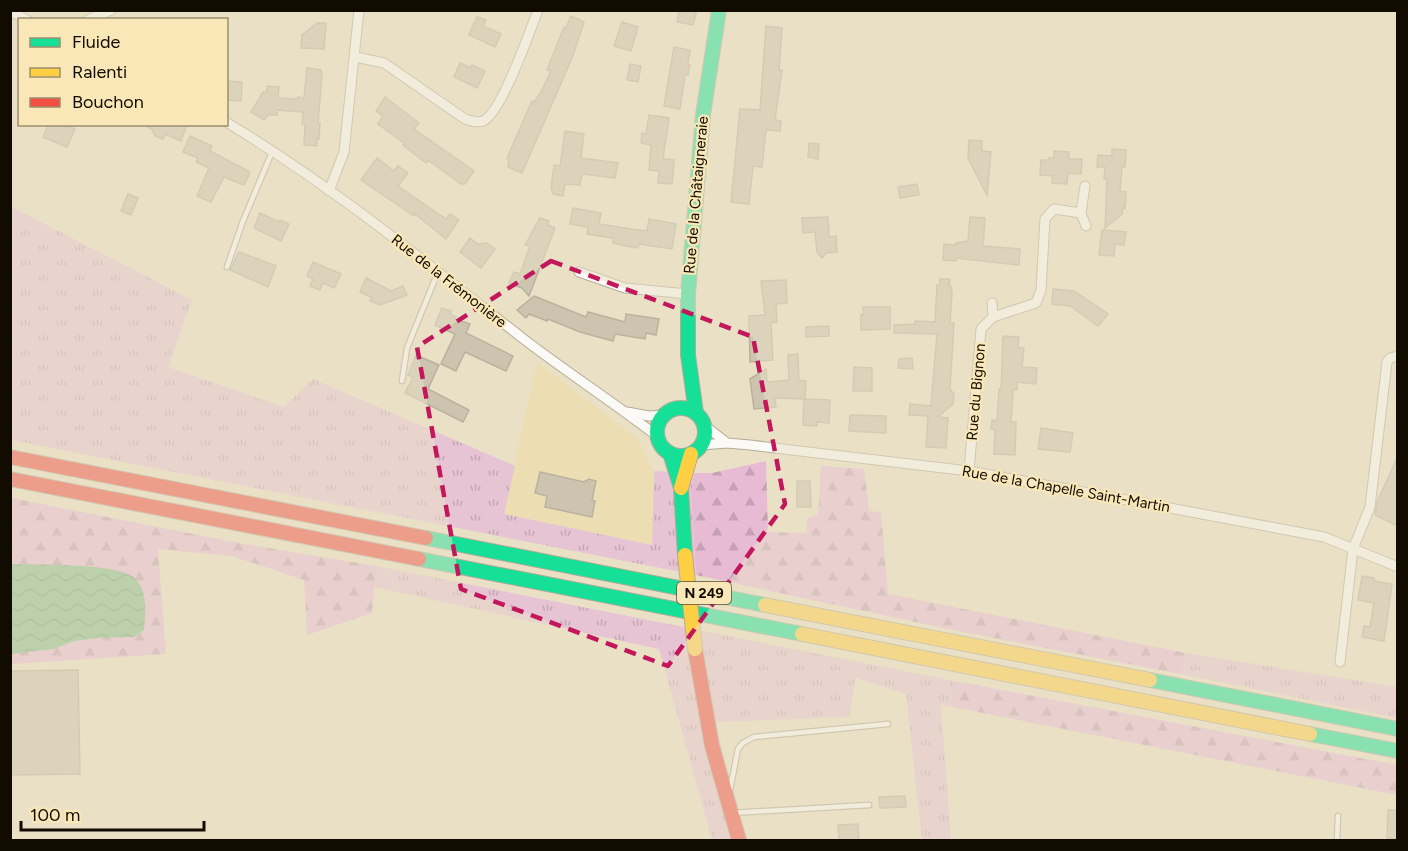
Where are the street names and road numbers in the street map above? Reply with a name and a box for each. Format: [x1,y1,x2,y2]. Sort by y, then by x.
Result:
street label: Rue de la Châtaigneraie [680,115,712,275]
street label: Rue de la Frémonière [388,230,510,332]
street label: Rue du Bignon [963,343,989,441]
street label: Rue de la Chapelle Saint-Martin [961,462,1171,516]
road number: N 249 [677,582,731,604]

